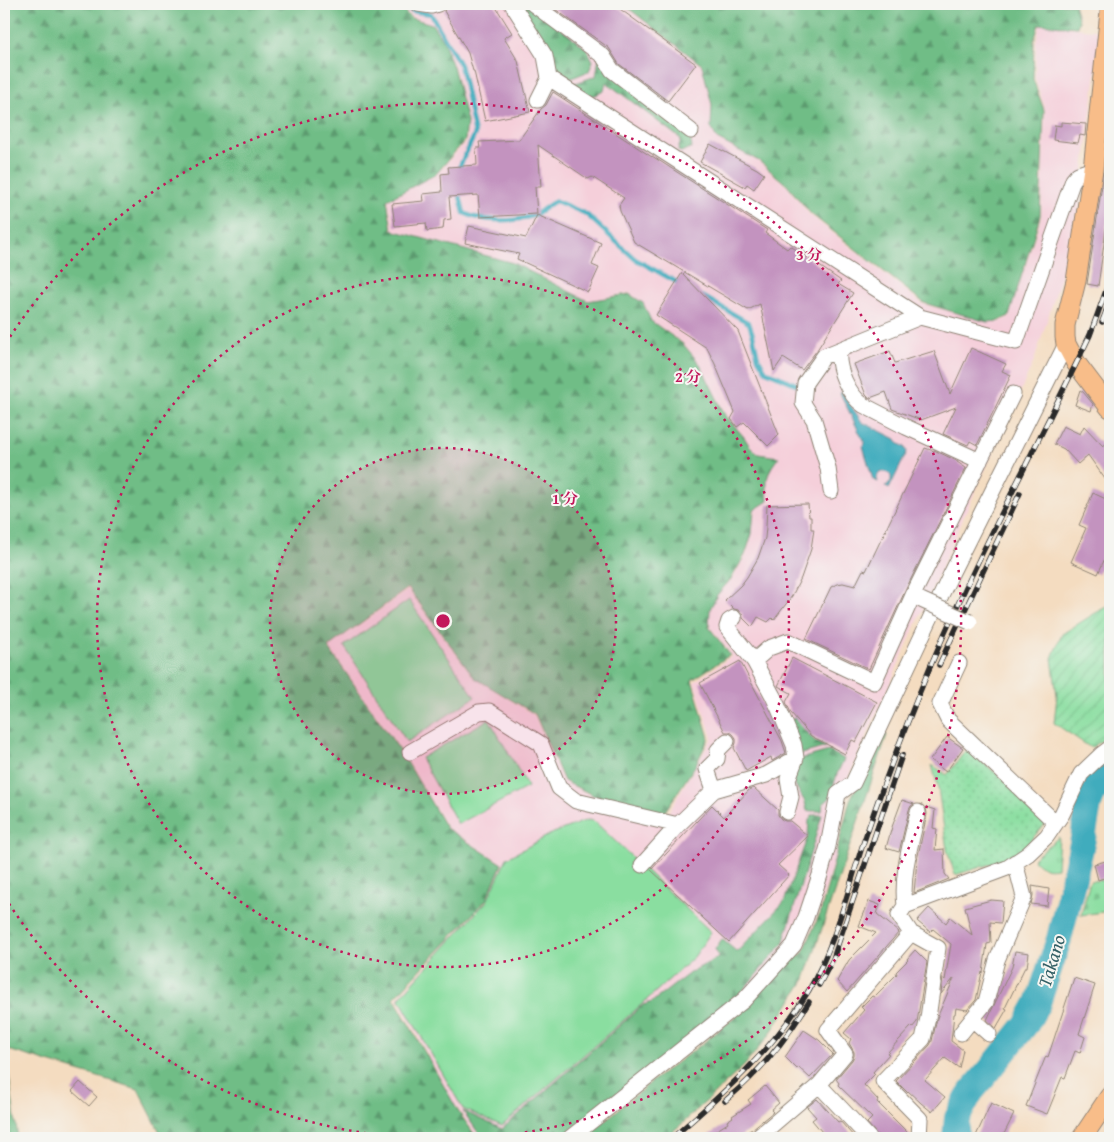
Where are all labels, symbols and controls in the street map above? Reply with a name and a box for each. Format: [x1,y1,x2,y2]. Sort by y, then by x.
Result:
text: 3 分 [796,244,822,265]
text: 2 分 [675,366,701,387]
text: 1 分 [552,488,578,509]
centre of rings [434,612,452,630]
water label: Takano [1030,931,1072,991]

